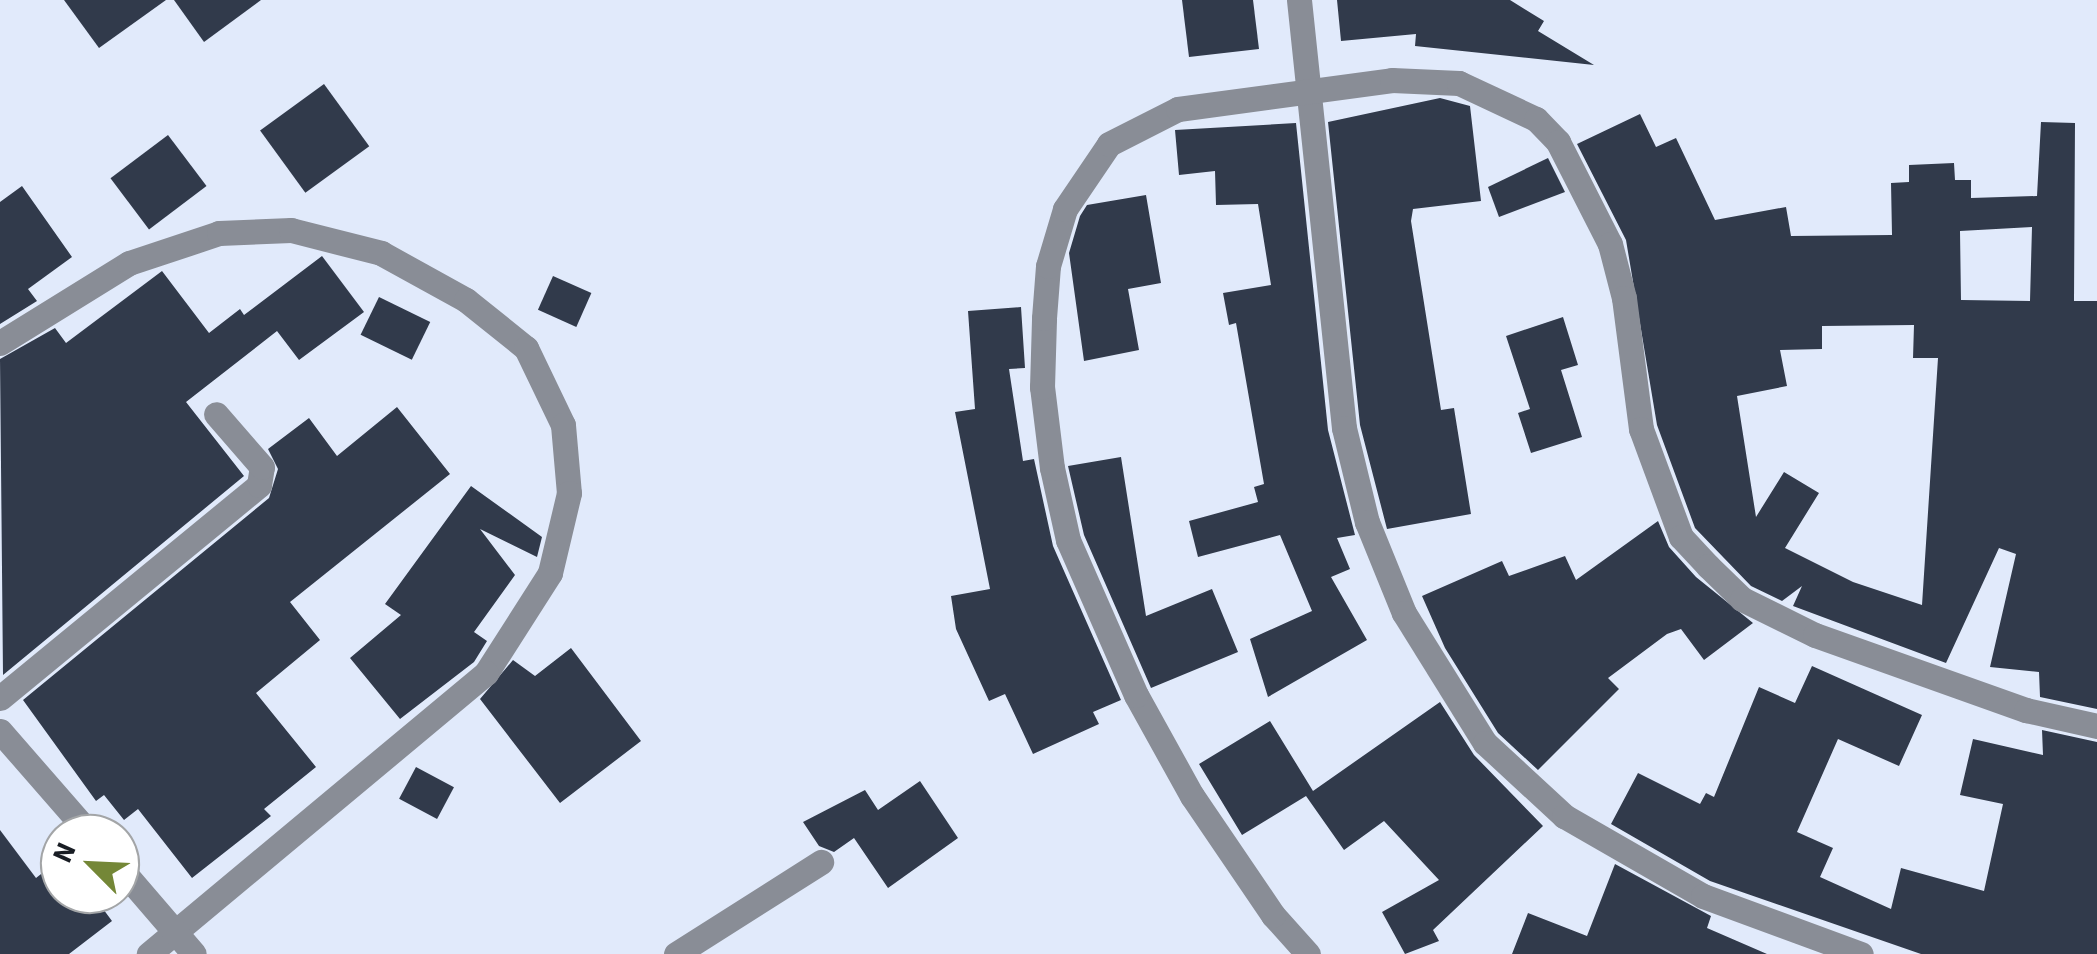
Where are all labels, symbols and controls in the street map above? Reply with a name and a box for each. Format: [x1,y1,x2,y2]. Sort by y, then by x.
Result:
north arrow [40,814,140,914]
text: N [42,836,86,869]

